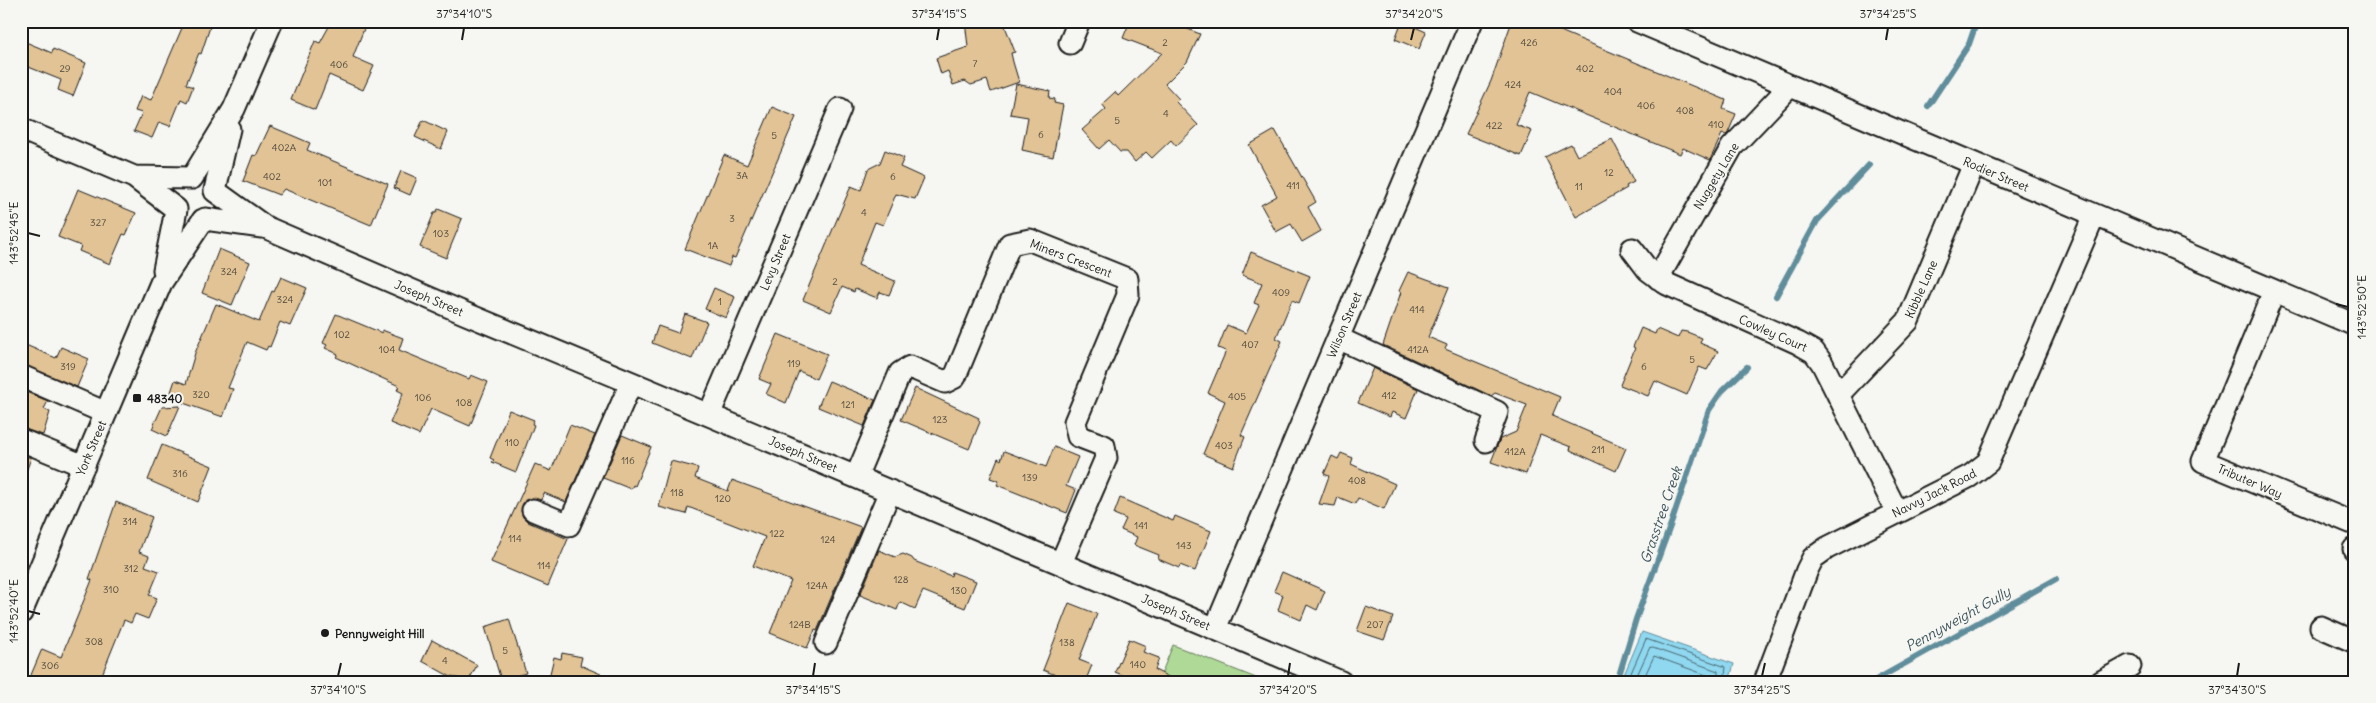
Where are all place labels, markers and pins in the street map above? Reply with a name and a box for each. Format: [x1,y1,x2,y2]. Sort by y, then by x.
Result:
place label: 48340 [147,391,183,406]
marker: 48340 [131,392,143,404]
place label: Pennyweight Hill [335,626,425,642]
marker: Pennyweight Hill [319,627,331,639]

